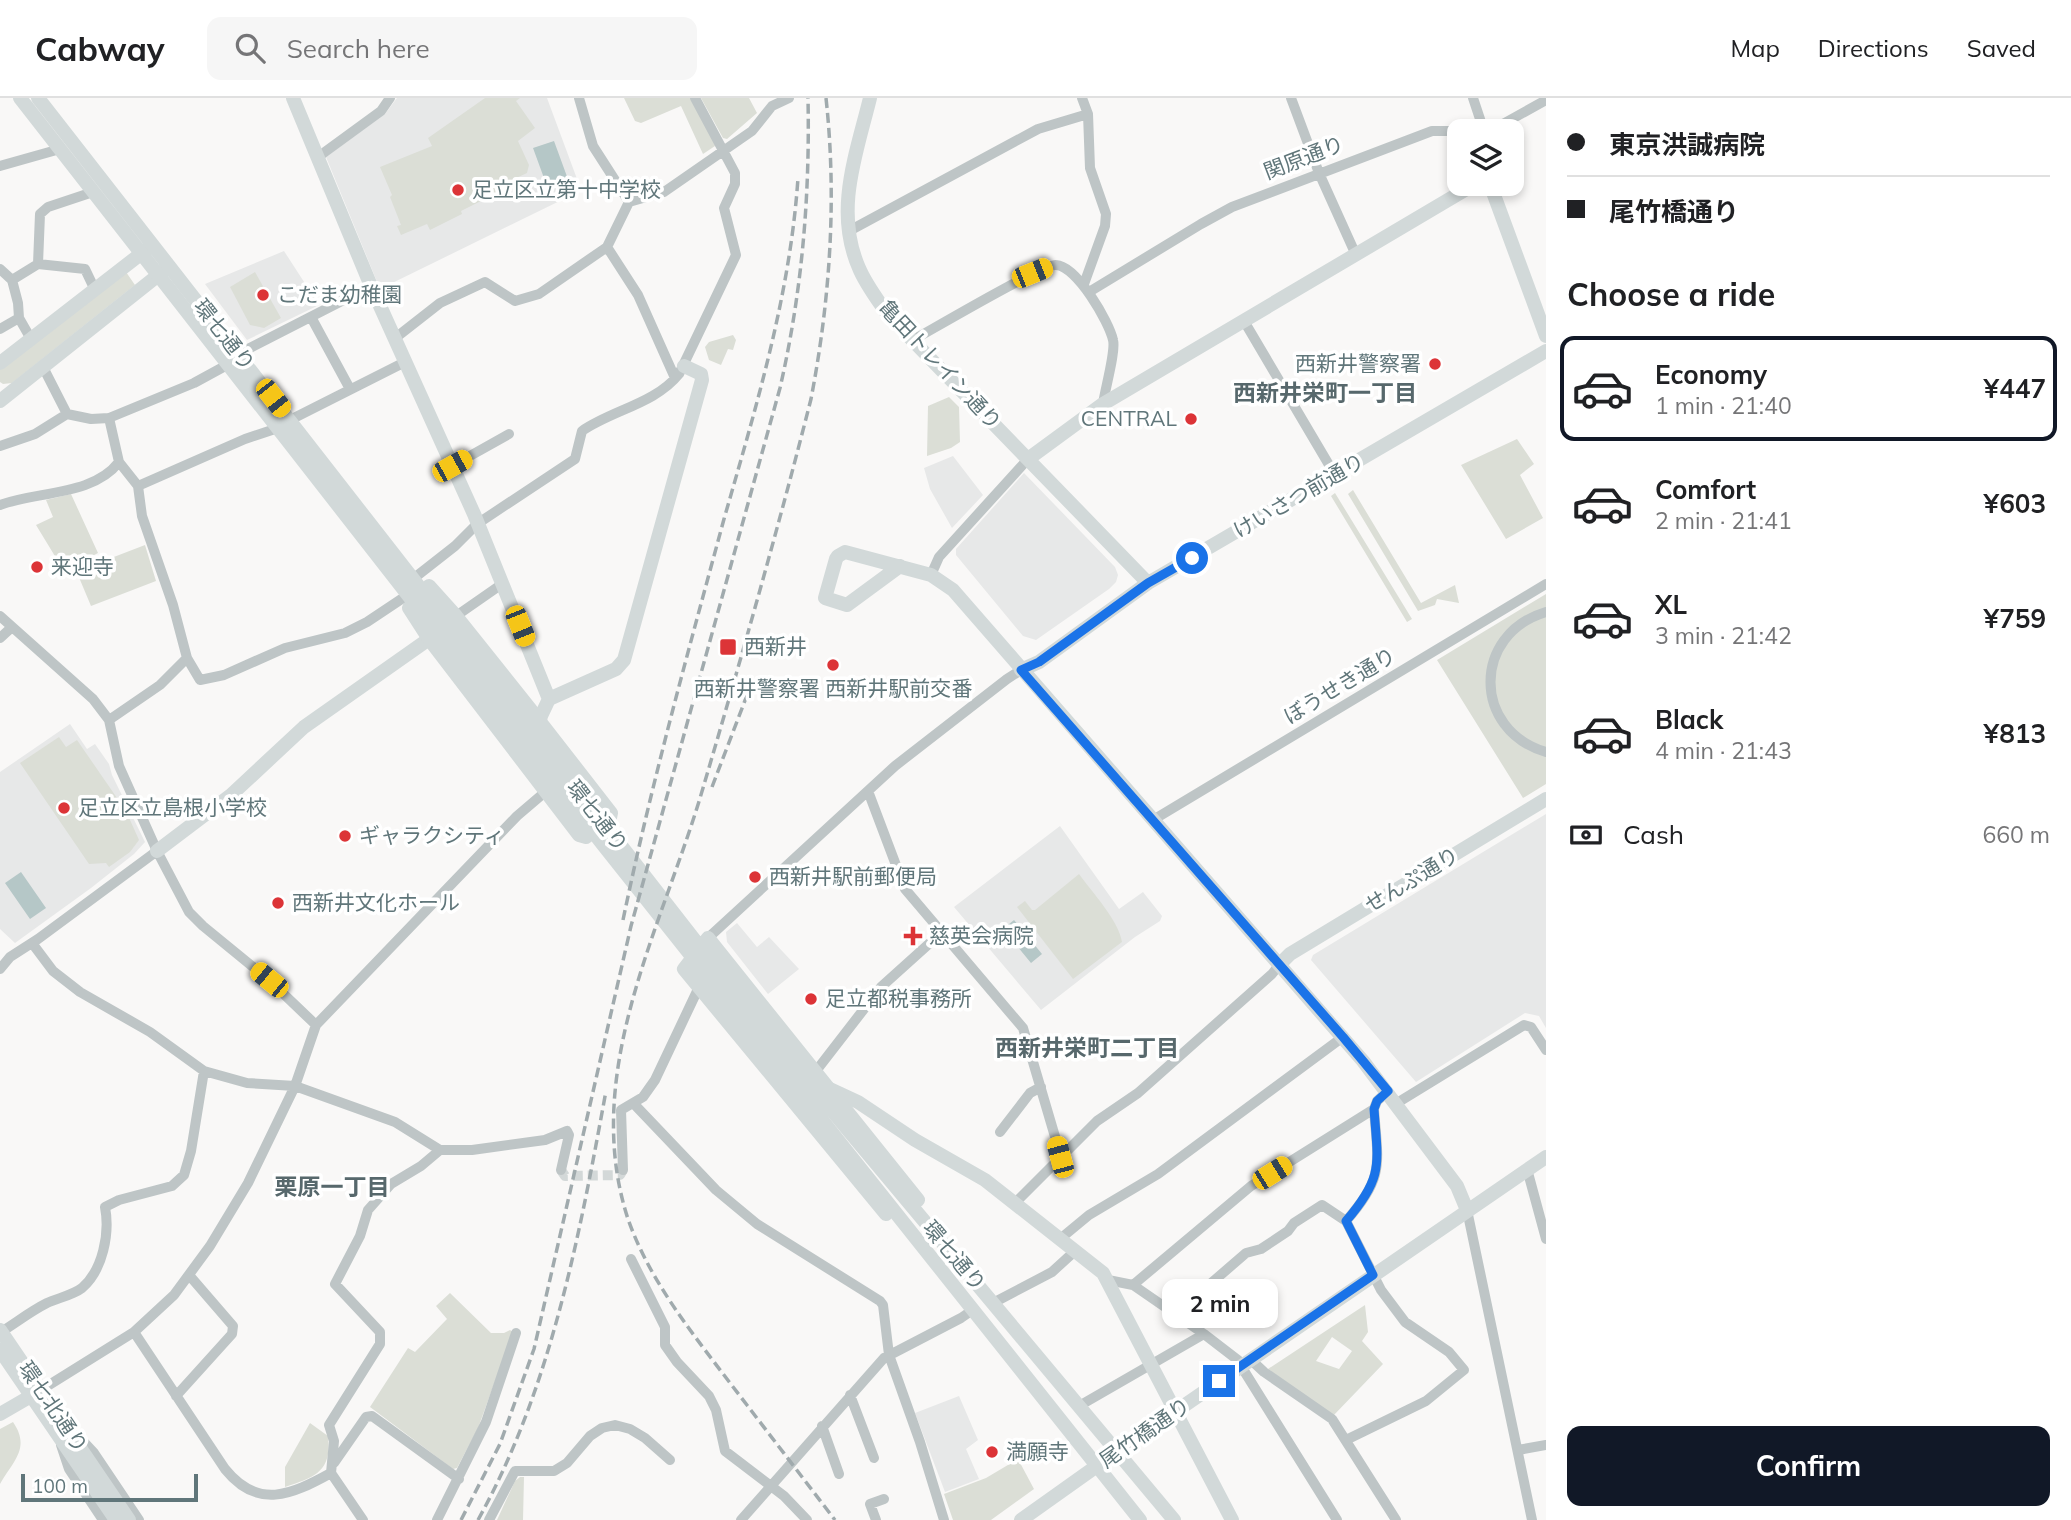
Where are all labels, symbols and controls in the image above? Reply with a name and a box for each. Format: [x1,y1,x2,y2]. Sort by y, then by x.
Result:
search box [207,17,697,80]
text: Cabway [35,28,165,69]
icon: search [231,29,269,67]
text: Search here [287,32,430,65]
text: Map [1730,33,1780,63]
text: Directions [1818,33,1929,63]
text: Saved [1967,33,2036,63]
map controls [1447,119,1524,196]
button: layers [1447,119,1524,196]
text: 東京洪誠病院 [1609,128,1765,161]
street label: 関原通り [1260,130,1348,184]
place label: 足立区立第十中学校 [472,176,661,202]
marker: 足立区立第十中学校 [450,182,466,198]
text: 尾竹橋通り [1609,195,1739,228]
car [1009,255,1056,291]
text: Choose a ride [1567,274,1775,314]
place label: こだま幼稚園 [277,281,403,307]
marker: こだま幼稚園 [255,287,271,303]
street label: 環七通り [189,293,261,375]
street label: 亀田トレイン通り [874,294,1008,435]
place label: 西新井警察署 [1295,350,1421,376]
marker: 西新井警察署 [1427,356,1443,372]
icon: car [1571,357,1634,420]
text: Economy [1655,358,1767,391]
text: ¥447 [1984,372,2046,405]
car [252,375,295,421]
district label: 西新井栄町一丁目 [1233,378,1417,407]
text: 1 min · 21:40 [1655,391,1792,420]
place label: CENTRAL [1081,405,1178,431]
marker: CENTRAL [1183,411,1199,427]
car [429,447,476,485]
street label: けいさつ前通り [1228,447,1369,543]
icon: car [1571,472,1634,535]
text: Comfort [1655,473,1756,506]
text: ¥603 [1984,487,2046,520]
text: 2 min · 21:41 [1655,506,1792,535]
route start [1176,542,1208,574]
place label: 来迎寺 [51,553,114,579]
marker: 来迎寺 [29,559,45,575]
icon: car [1571,587,1634,650]
text: XL [1655,588,1687,621]
text: ¥759 [1984,602,2046,635]
car [503,603,538,649]
text: 3 min · 21:42 [1655,621,1792,650]
place label: 西新井 [744,633,807,659]
marker: 西新井 [718,637,738,657]
street label: ぼうせき通り [1279,642,1400,729]
marker: 西新井警察署 西新井駅前交番 [825,657,841,673]
place label: 西新井警察署 西新井駅前交番 [694,675,972,701]
icon: car [1571,702,1634,765]
text: Black [1655,703,1723,736]
text: ¥813 [1984,717,2046,750]
text: 4 min · 21:43 [1655,736,1792,765]
street label: 環七通り [562,774,634,856]
place label: 足立区立島根小学校 [78,794,267,820]
marker: 足立区立島根小学校 [56,800,72,816]
icon: cash [1567,816,1605,854]
text: Cash [1623,818,1684,851]
text: 660 m [1982,820,2050,849]
place label: ギャラクシティ [359,822,505,848]
marker: ギャラクシティ [337,828,353,844]
street label: せんぷ通り [1360,841,1463,917]
place label: 西新井駅前郵便局 [769,863,937,889]
marker: 西新井駅前郵便局 [747,869,763,885]
place label: 西新井文化ホール [292,889,460,915]
marker: 西新井文化ホール [270,895,286,911]
place label: 慈英会病院 [929,922,1034,948]
marker: 慈英会病院 [903,926,923,946]
car [247,959,292,1001]
place label: 足立都税事務所 [825,985,972,1011]
marker: 足立都税事務所 [803,991,819,1007]
district label: 西新井栄町二丁目 [995,1033,1179,1062]
car [1045,1134,1076,1180]
car [1249,1153,1296,1193]
district label: 栗原一丁目 [275,1172,390,1201]
street label: 環七通り [918,1215,992,1296]
callout: 2 min [1161,1280,1277,1328]
text: 2 min [1190,1289,1250,1318]
street label: 環七北通り [14,1356,94,1457]
route end [1203,1365,1235,1397]
street label: 尾竹橋通り [1094,1391,1195,1473]
button: Confirm [1567,1426,2050,1506]
place label: 満願寺 [1006,1438,1069,1464]
marker: 満願寺 [984,1444,1000,1460]
scale bar [21,1471,198,1503]
text: 100 m [32,1474,88,1498]

